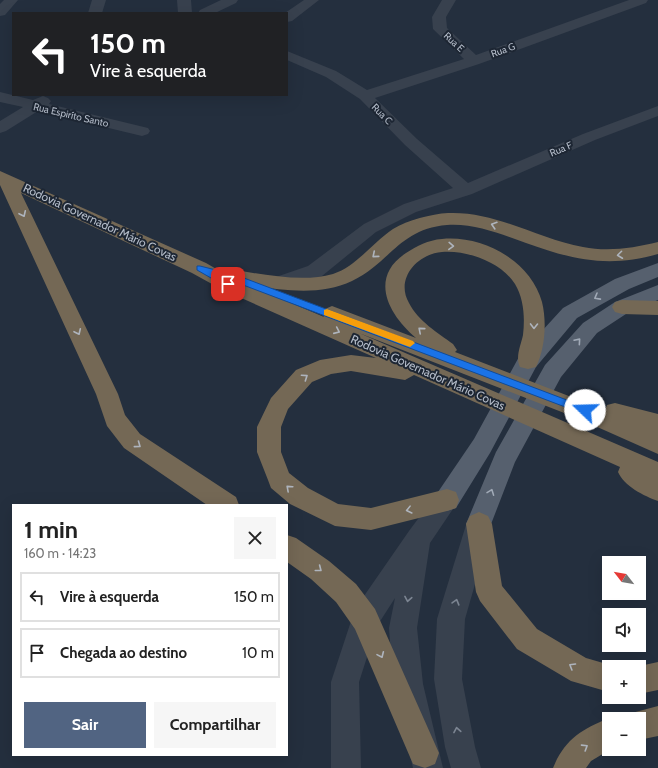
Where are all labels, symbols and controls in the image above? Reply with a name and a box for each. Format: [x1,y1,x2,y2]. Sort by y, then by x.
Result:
text: 150 m [90,26,166,60]
icon: left [24,28,76,80]
street label: Rua E [441,29,467,55]
street label: Rua G [489,40,517,60]
text: Vire à esquerda [90,60,206,82]
street label: Rua Espiríto Santo [32,100,110,130]
street label: Rua C [369,101,395,127]
street label: Rua F [548,138,575,160]
street label: Rodovia Governador Mário Covas [21,180,179,264]
one-way arrow [18,210,26,217]
one-way arrow [491,221,498,230]
one-way arrow [448,242,454,251]
one-way arrow [373,250,380,257]
one-way arrow [617,250,623,259]
pin [211,267,245,301]
icon: arrive [217,273,239,295]
one-way arrow [594,292,601,300]
one-way arrow [530,323,538,329]
one-way arrow [73,327,81,335]
one-way arrow [333,327,340,335]
one-way arrow [418,327,426,335]
street label: Rodovia Governador Mário Covas [348,331,508,413]
one-way arrow [574,339,581,346]
one-way arrow [301,375,308,382]
position arrow [564,389,606,431]
one-way arrow [134,440,141,447]
one-way arrow [286,485,294,492]
one-way arrow [487,488,495,495]
one-way arrow [406,505,413,513]
text: 1 min [24,515,78,544]
button: close [234,517,276,559]
text: 160 m · 14:23 [24,545,96,561]
north arrow [602,556,646,600]
map controls [602,556,646,756]
one-way arrow [314,565,321,572]
icon: left [26,586,48,608]
text: Vire à esquerda [60,588,159,606]
text: 150 m [234,588,274,606]
one-way arrow [404,596,413,602]
one-way arrow [451,598,460,605]
button: sound [602,608,646,652]
icon: arrive [26,642,48,664]
text: Chegada ao destino [60,644,187,662]
text: 10 m [242,644,274,662]
one-way arrow [376,650,384,658]
button: + [602,660,646,704]
one-way arrow [569,663,576,671]
button: Sair [24,702,146,748]
button: Compartilhar [154,702,276,748]
button: − [602,712,646,756]
one-way arrow [453,727,462,733]
one-way arrow [581,744,588,752]

